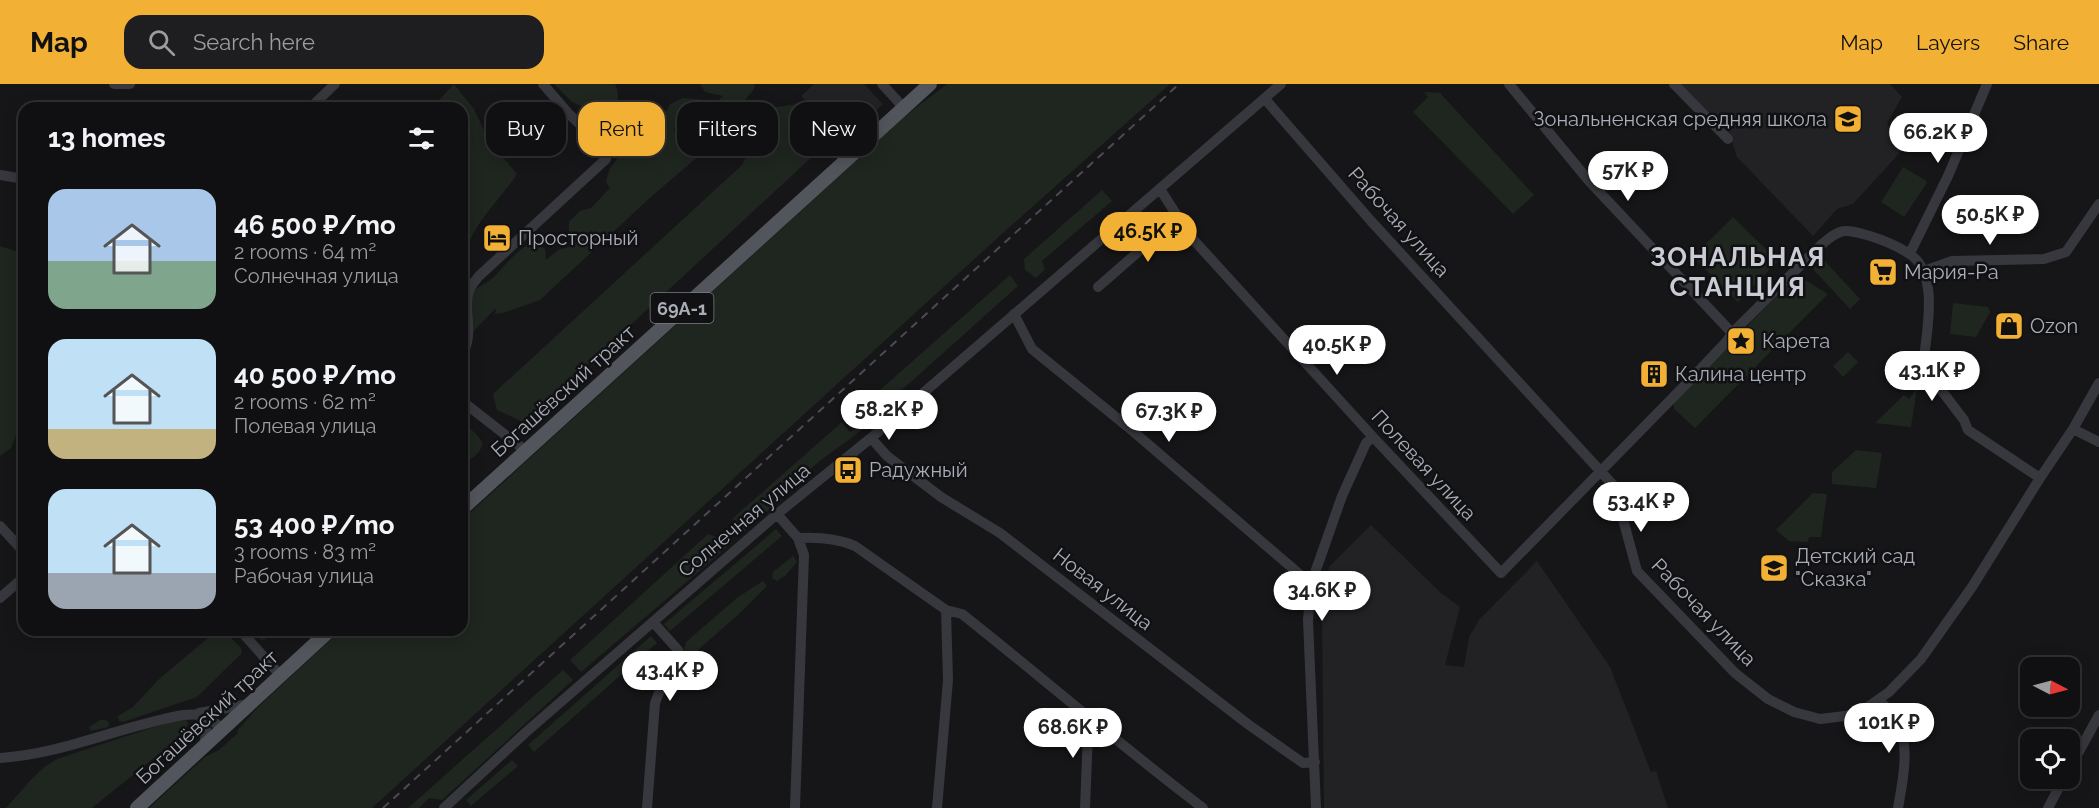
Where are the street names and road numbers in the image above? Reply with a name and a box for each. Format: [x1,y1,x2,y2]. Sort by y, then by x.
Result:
street label: Рабочая улица [1343,162,1455,282]
road number: 69А-1 [650,293,714,323]
street label: Богашёвский тракт [486,320,640,462]
street label: Полевая улица [1367,405,1481,525]
street label: Солнечная улица [673,458,815,582]
street label: Новая улица [1048,543,1158,635]
street label: Рабочая улица [1647,553,1761,671]
street label: Богашёвский тракт [131,645,283,789]

